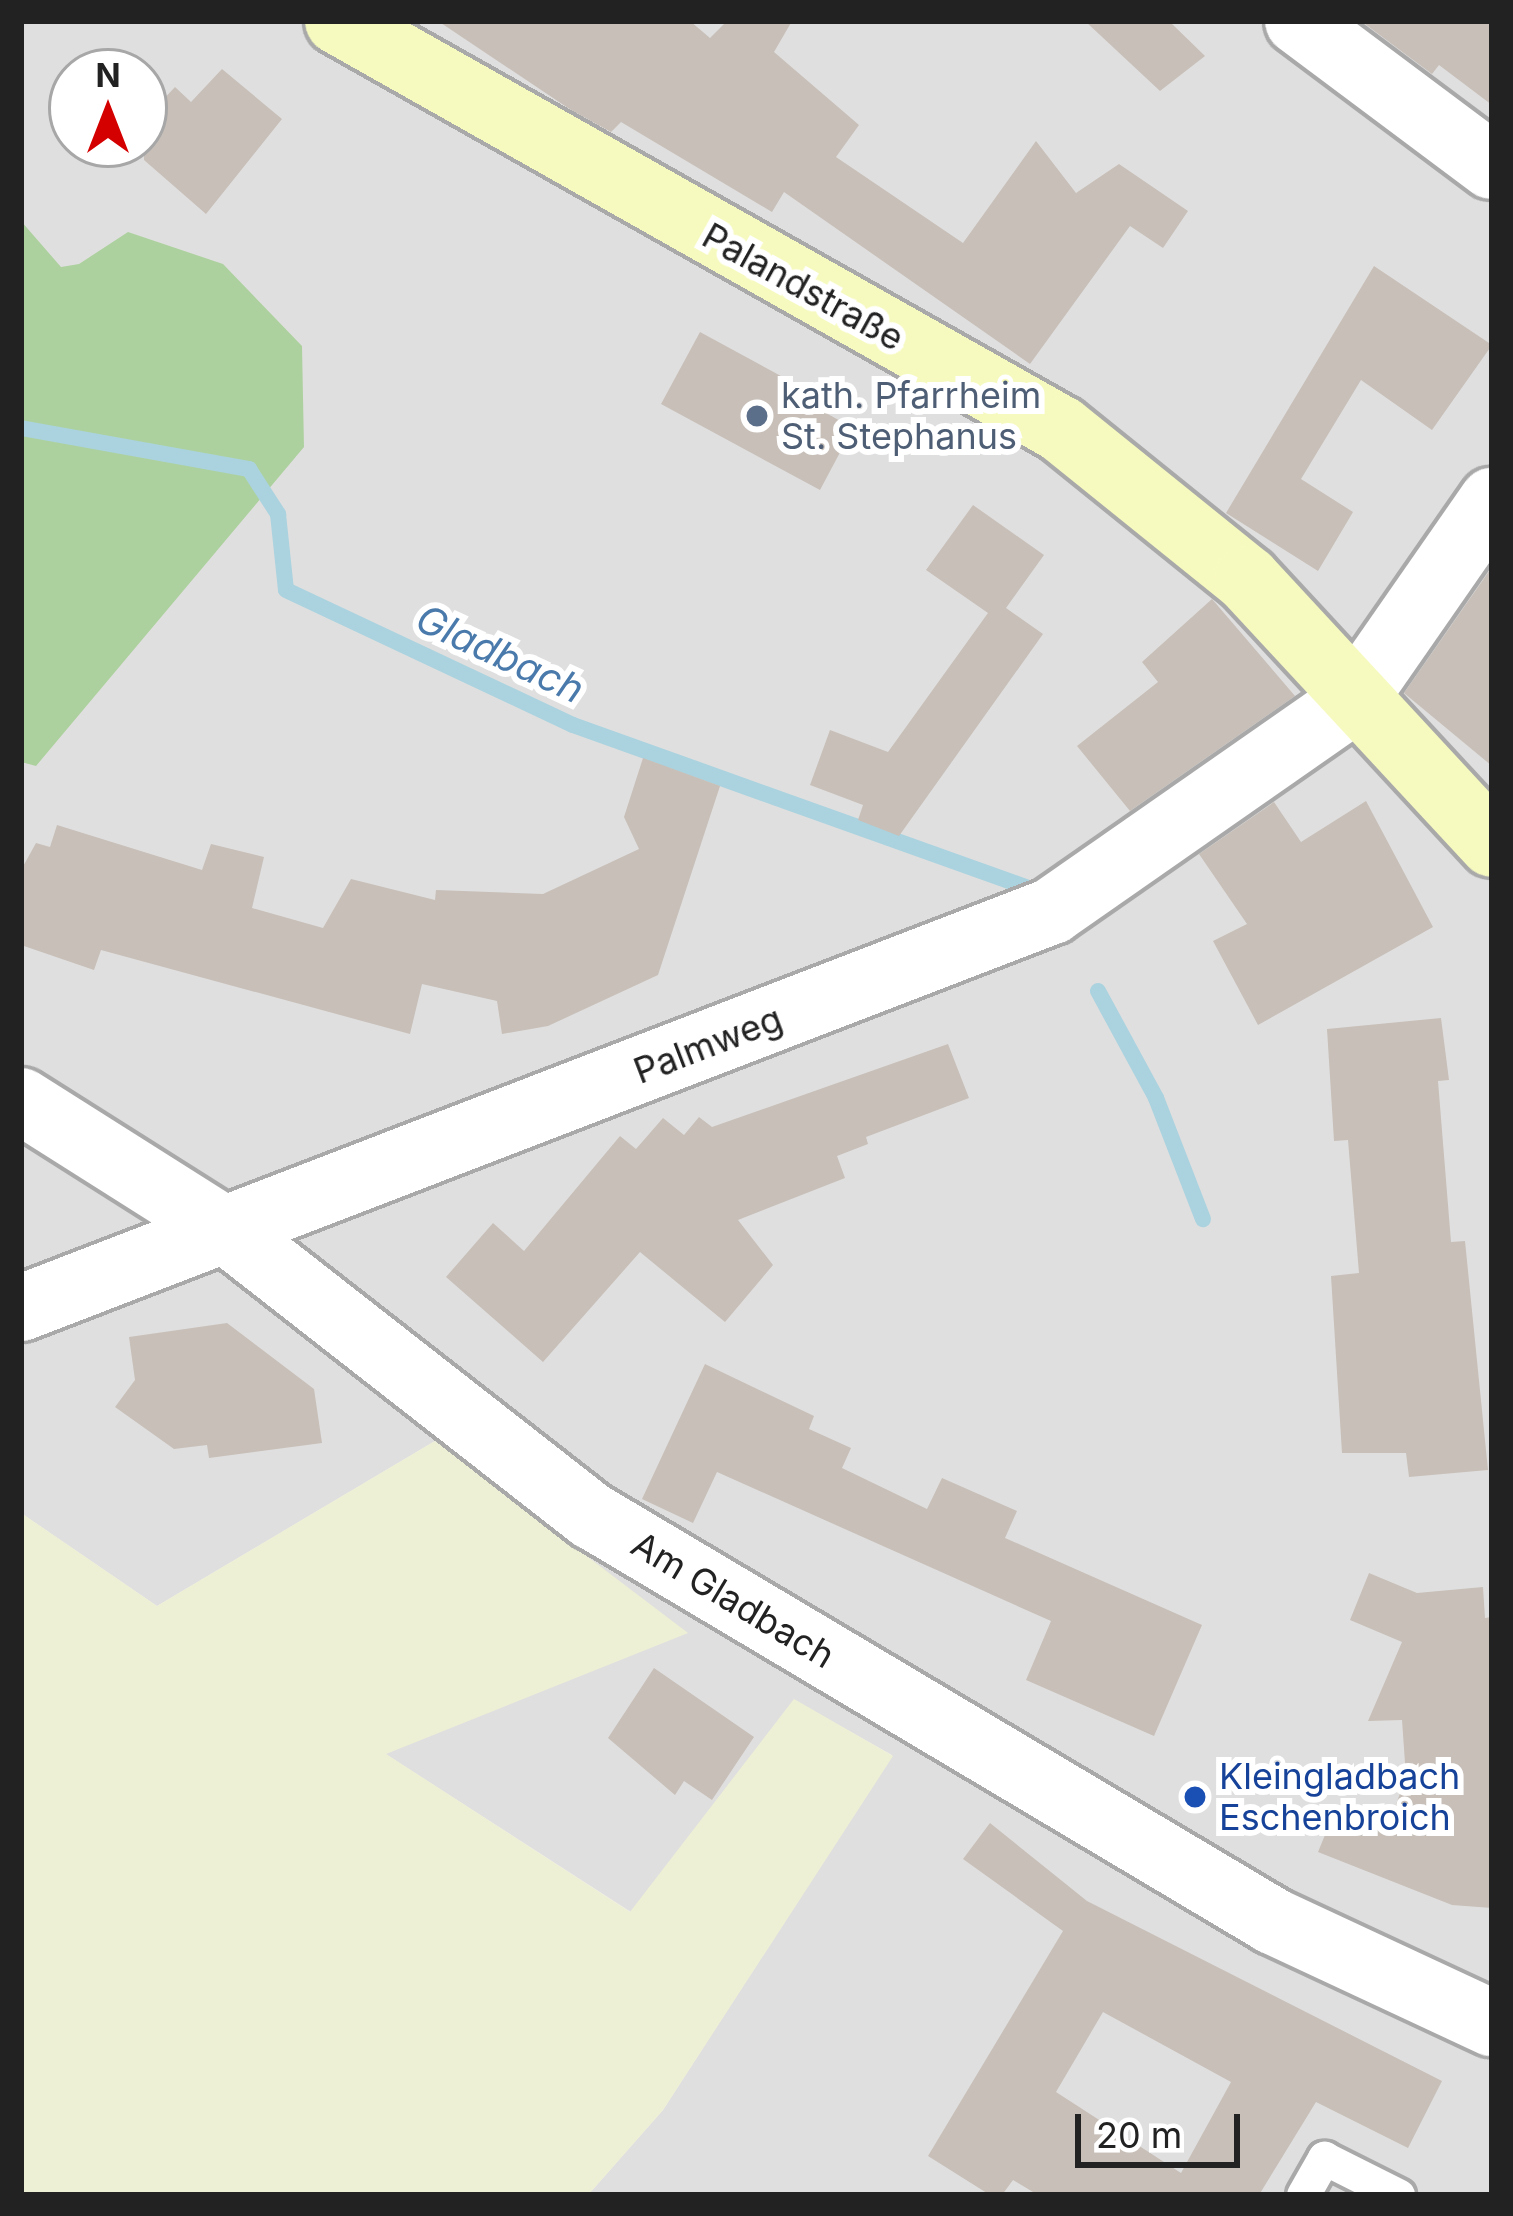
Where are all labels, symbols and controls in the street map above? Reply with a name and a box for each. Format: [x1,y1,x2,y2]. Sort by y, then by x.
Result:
north arrow [48,48,168,168]
text: N [95,55,121,95]
street label: Palandstraße [695,214,911,360]
place label: kath. Pfarrheim St. Stephanus [781,373,1041,458]
marker: kath. Pfarrheim St. Stephanus [744,403,770,429]
water label: Gladbach [409,595,591,713]
street label: Palmweg [628,997,788,1093]
street label: Am Gladbach [624,1523,842,1677]
place label: Kleingladbach Eschenbroich [1219,1754,1460,1839]
marker: Kleingladbach Eschenbroich [1182,1784,1208,1810]
scale bar [1081,2090,1246,2164]
text: 20 m [1096,2113,1182,2157]

